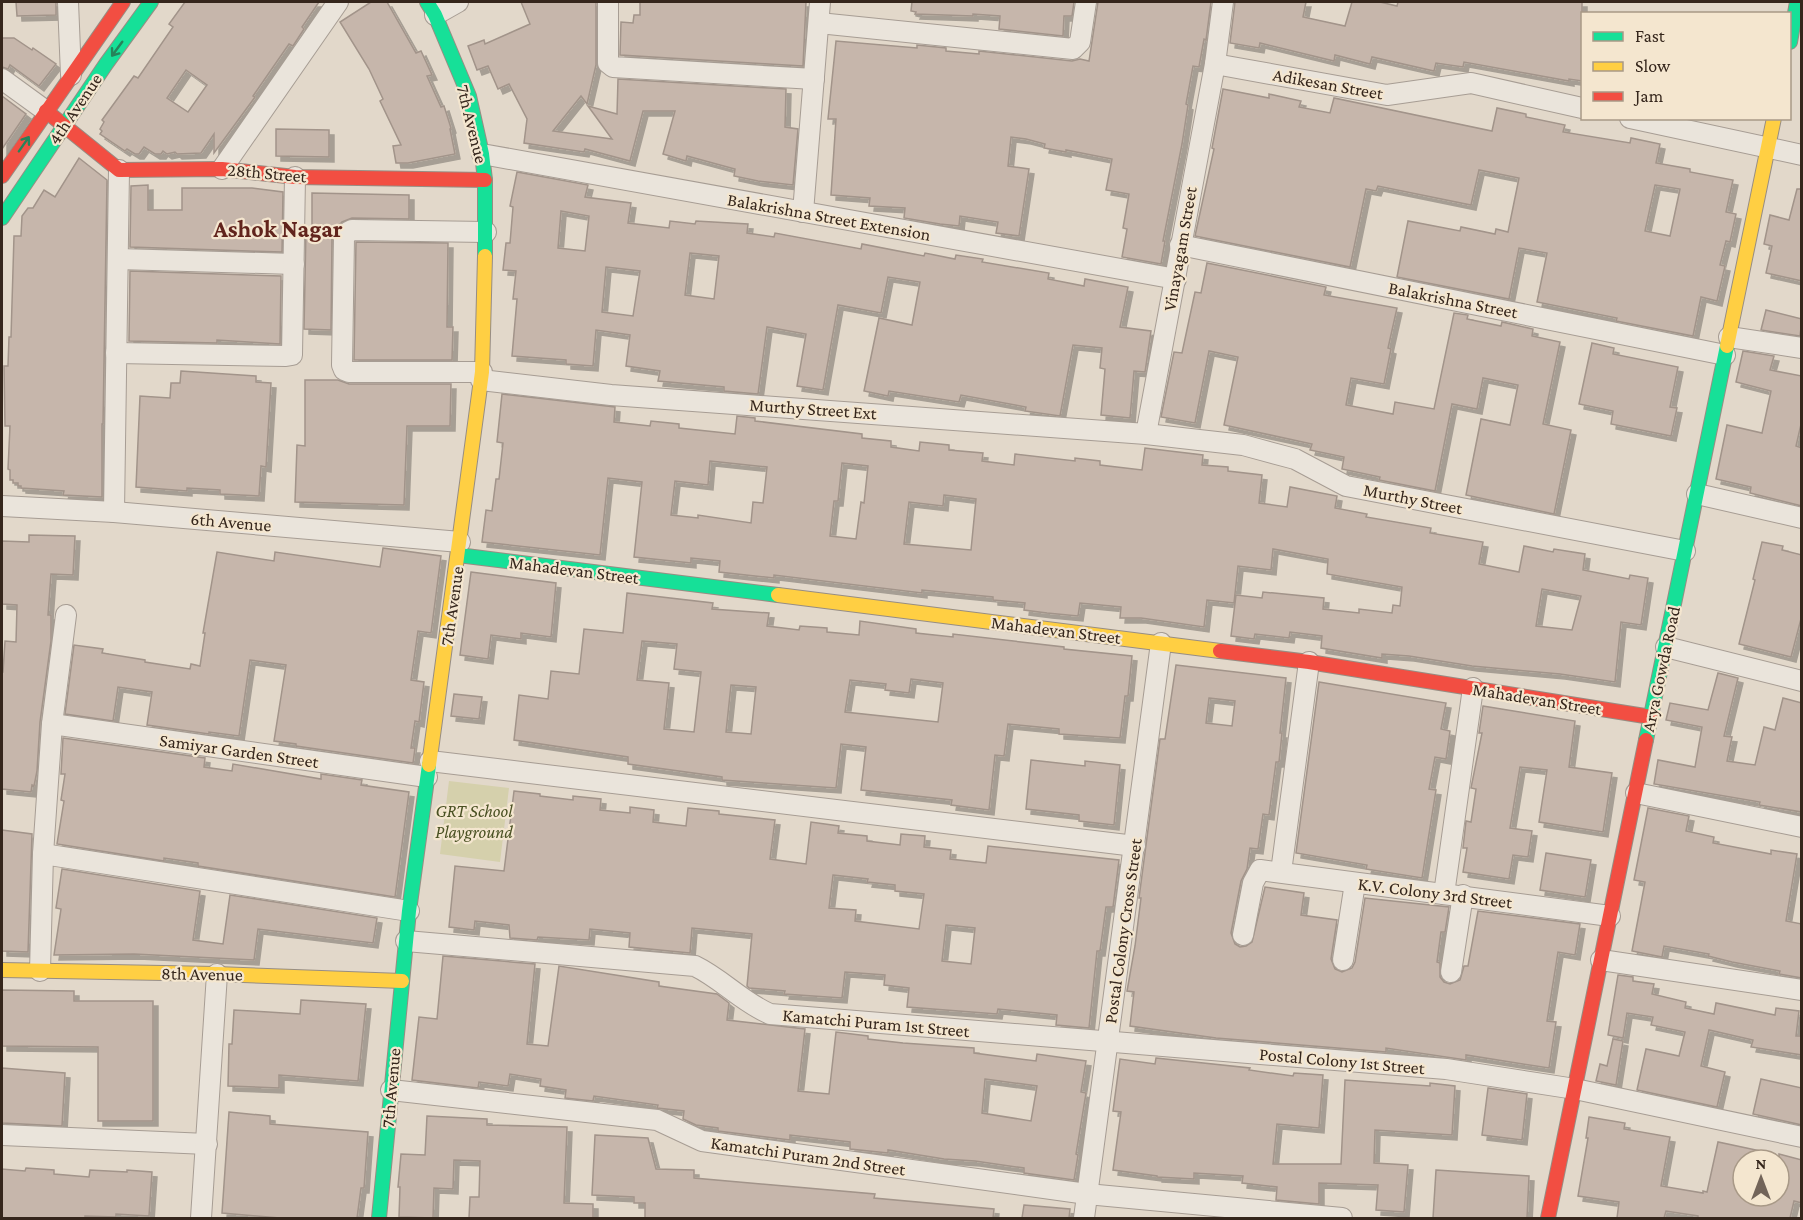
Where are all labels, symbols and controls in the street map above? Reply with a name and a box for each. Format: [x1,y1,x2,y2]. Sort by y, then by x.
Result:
legend [1581,12,1791,120]
text: Fast [1635,26,1666,46]
one-way arrow [111,40,123,56]
text: Slow [1635,56,1671,76]
street label: Adikesan Street [1271,64,1386,104]
street label: 4th Avenue [44,70,106,148]
street label: 7th Avenue [453,83,491,165]
text: Jam [1633,86,1664,106]
one-way arrow [18,136,30,152]
street label: 28th Street [227,160,308,187]
street label: Vinayagam Street [1159,184,1201,313]
street label: Balakrishna Street Extension [726,189,933,245]
district label: Ashok Nagar [212,215,343,242]
street label: Balakrishna Street [1387,278,1520,323]
street label: Murthy Street Ext [749,395,878,423]
street label: Murthy Street [1362,480,1465,519]
street label: 6th Avenue [190,509,272,536]
street label: Mahadevan Street [508,552,641,588]
street label: 7th Avenue [437,565,467,647]
street label: Arya Gowda Road [1638,604,1684,733]
street label: Mahadevan Street [990,612,1123,648]
street label: Mahadevan Street [1471,679,1604,719]
street label: Samiyar Garden Street [158,730,321,772]
park label: GRT School Playground [435,801,513,842]
street label: Postal Colony Cross Street [1100,836,1146,1025]
street label: K.V. Colony 3rd Street [1357,874,1514,913]
street label: 8th Avenue [161,963,243,985]
street label: Kamatchi Puram 1st Street [782,1005,971,1041]
street label: Postal Colony 1st Street [1258,1044,1427,1078]
street label: 7th Avenue [378,1047,404,1129]
street label: Kamatchi Puram 2nd Street [709,1132,908,1180]
north arrow [1731,1148,1791,1208]
text: N [1756,1155,1767,1172]

